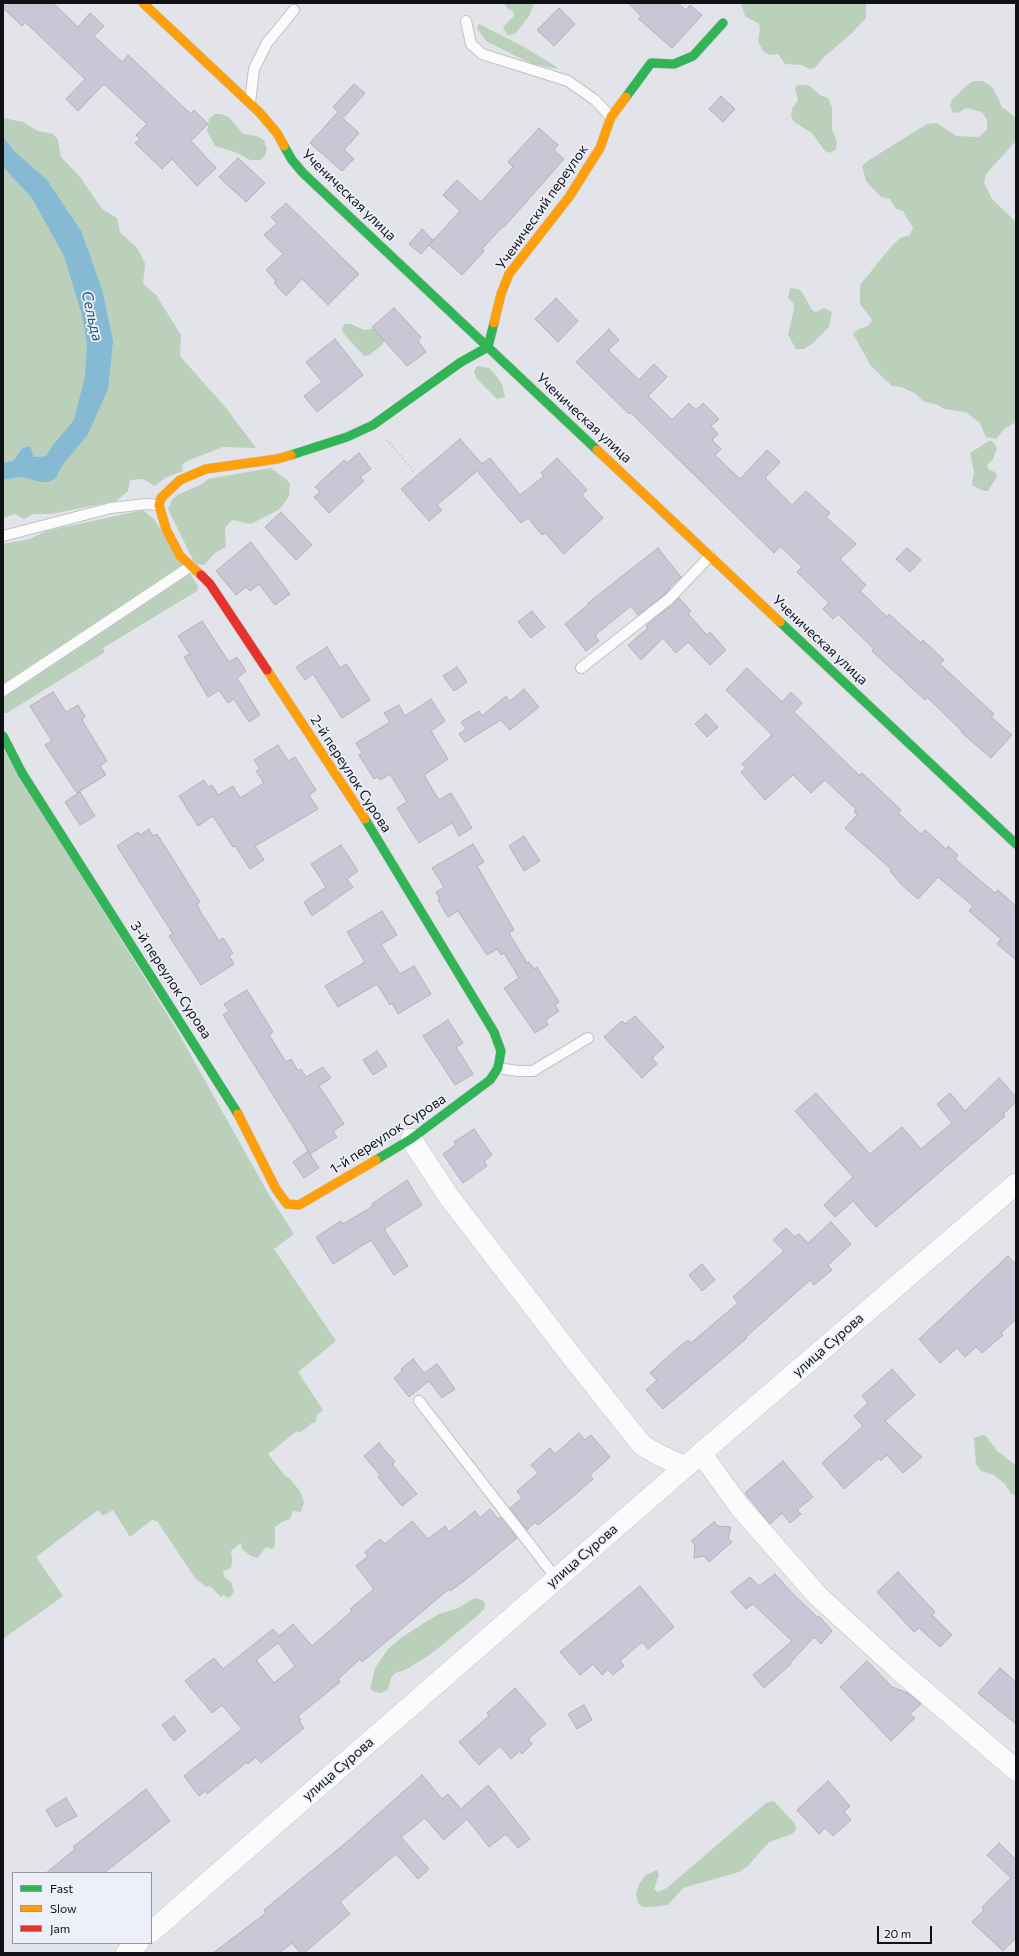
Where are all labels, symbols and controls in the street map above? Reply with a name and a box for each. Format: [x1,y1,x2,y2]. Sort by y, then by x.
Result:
street label: Ученический переулок [492,141,592,273]
street label: Ученическая улица [298,146,400,244]
water label: Сельда [77,289,107,343]
street label: Ученическая улица [533,369,635,467]
street label: Ученическая улица [769,591,871,689]
street label: 2-й переулок Сурова [307,712,395,836]
street label: 3-й переулок Сурова [127,918,215,1042]
street label: 1-й переулок Сурова [327,1090,449,1178]
street label: улица Сурова [789,1310,867,1380]
street label: улица Сурова [543,1521,621,1591]
street label: улица Сурова [299,1734,377,1804]
legend [12,1872,152,1944]
text: Fast [50,1881,73,1895]
text: Slow [50,1901,77,1915]
scale bar [879,1918,934,1944]
text: Jam [50,1921,70,1935]
text: 20 m [884,1926,911,1940]

